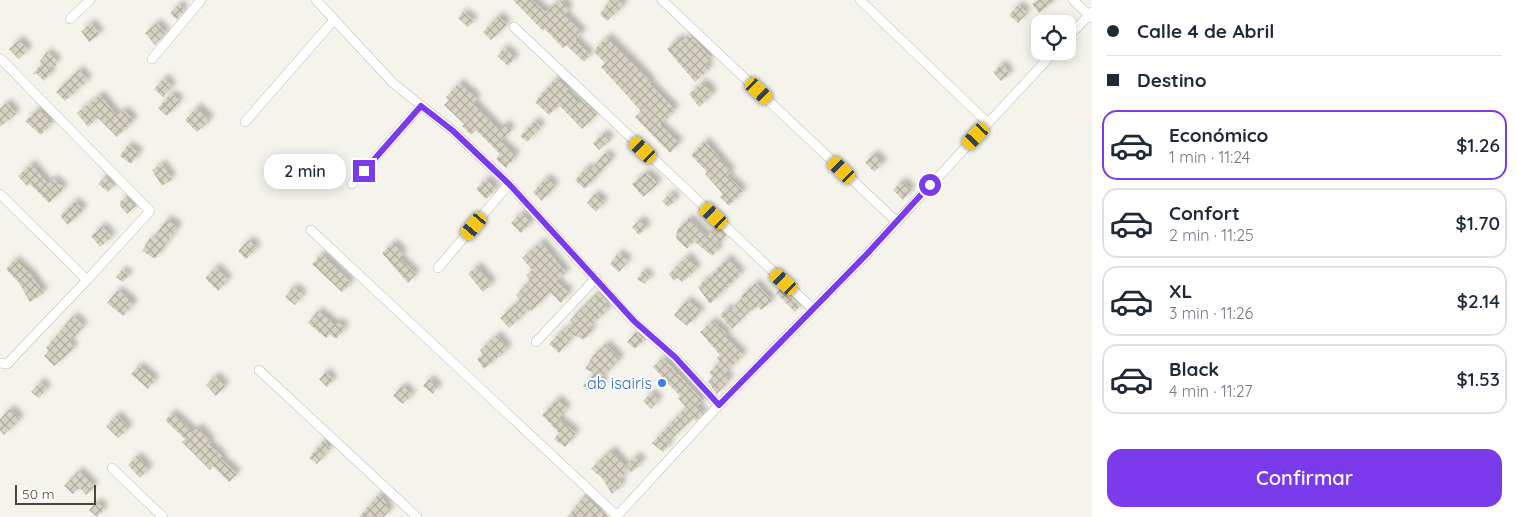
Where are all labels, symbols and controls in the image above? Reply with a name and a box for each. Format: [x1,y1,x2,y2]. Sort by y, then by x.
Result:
map controls [1031,15,1076,60]
button: locate [1031,15,1076,60]
text: Calle 4 de Abril [1137,19,1274,43]
text: Destino [1137,68,1207,92]
car [742,75,775,107]
car [960,120,991,152]
icon: car [1109,123,1154,168]
text: Económico [1169,123,1268,147]
text: $1.26 [1456,133,1500,157]
car [626,134,659,166]
text: 1 min · 11:24 [1169,147,1250,167]
callout: 2 min [264,154,346,188]
car [825,154,858,186]
route end [353,160,375,182]
text: 2 min [284,161,326,181]
route start [919,174,941,196]
car [697,200,730,232]
icon: car [1109,201,1154,246]
text: Confort [1169,201,1240,225]
car [458,210,489,242]
text: $1.70 [1456,211,1500,235]
text: 2 min · 11:25 [1169,225,1254,245]
car [767,266,800,298]
icon: car [1109,279,1154,324]
text: XL [1169,279,1192,303]
text: $2.14 [1457,289,1500,313]
text: 3 min · 11:26 [1169,303,1253,323]
icon: car [1109,357,1154,402]
text: Black [1169,357,1219,381]
text: $1.53 [1456,367,1500,391]
place label: ab isairis [587,373,652,393]
marker: ab isairis [656,377,668,389]
text: 4 min · 11:27 [1169,381,1253,401]
button: Confirmar [1107,449,1502,507]
scale bar [15,482,96,505]
text: 50 m [22,485,55,503]

